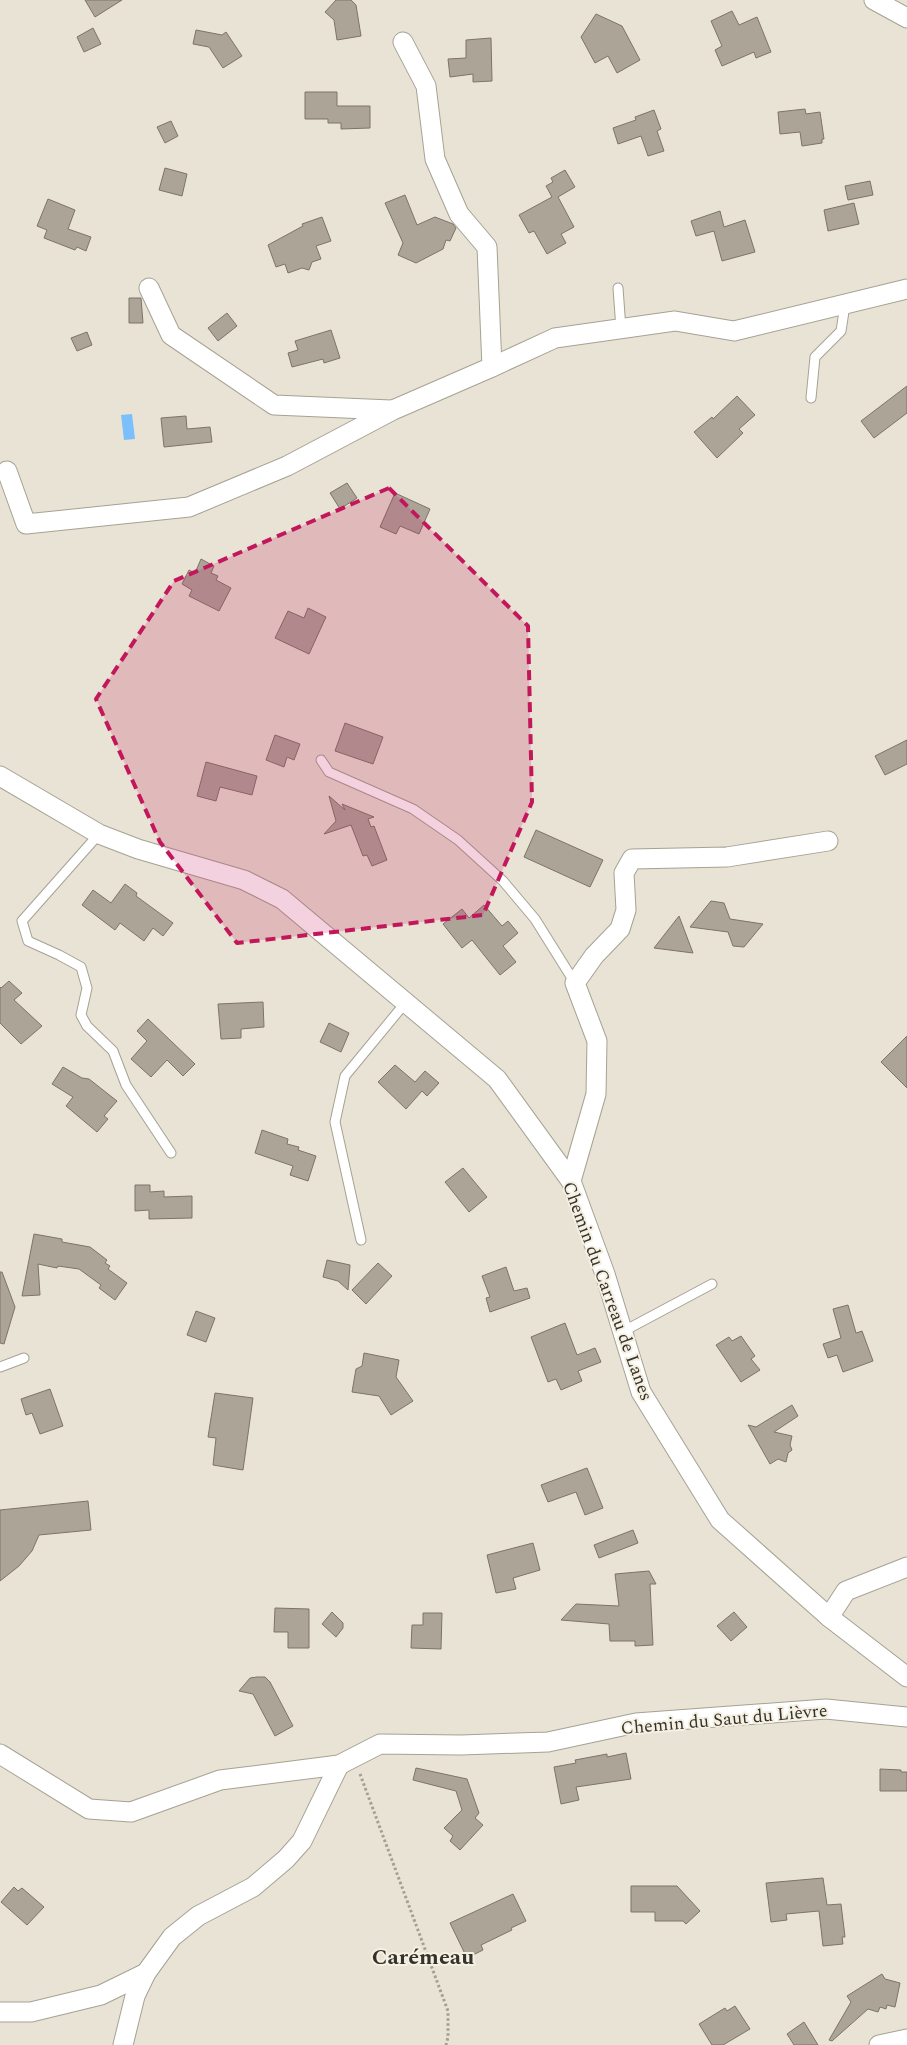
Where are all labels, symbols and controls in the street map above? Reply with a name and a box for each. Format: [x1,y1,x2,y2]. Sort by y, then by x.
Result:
street label: Chemin du Carreau de Lanes [555,1178,660,1405]
street label: Chemin du Saut du Lièvre [620,1697,829,1742]
district label: Carémeau [372,1941,474,1974]

